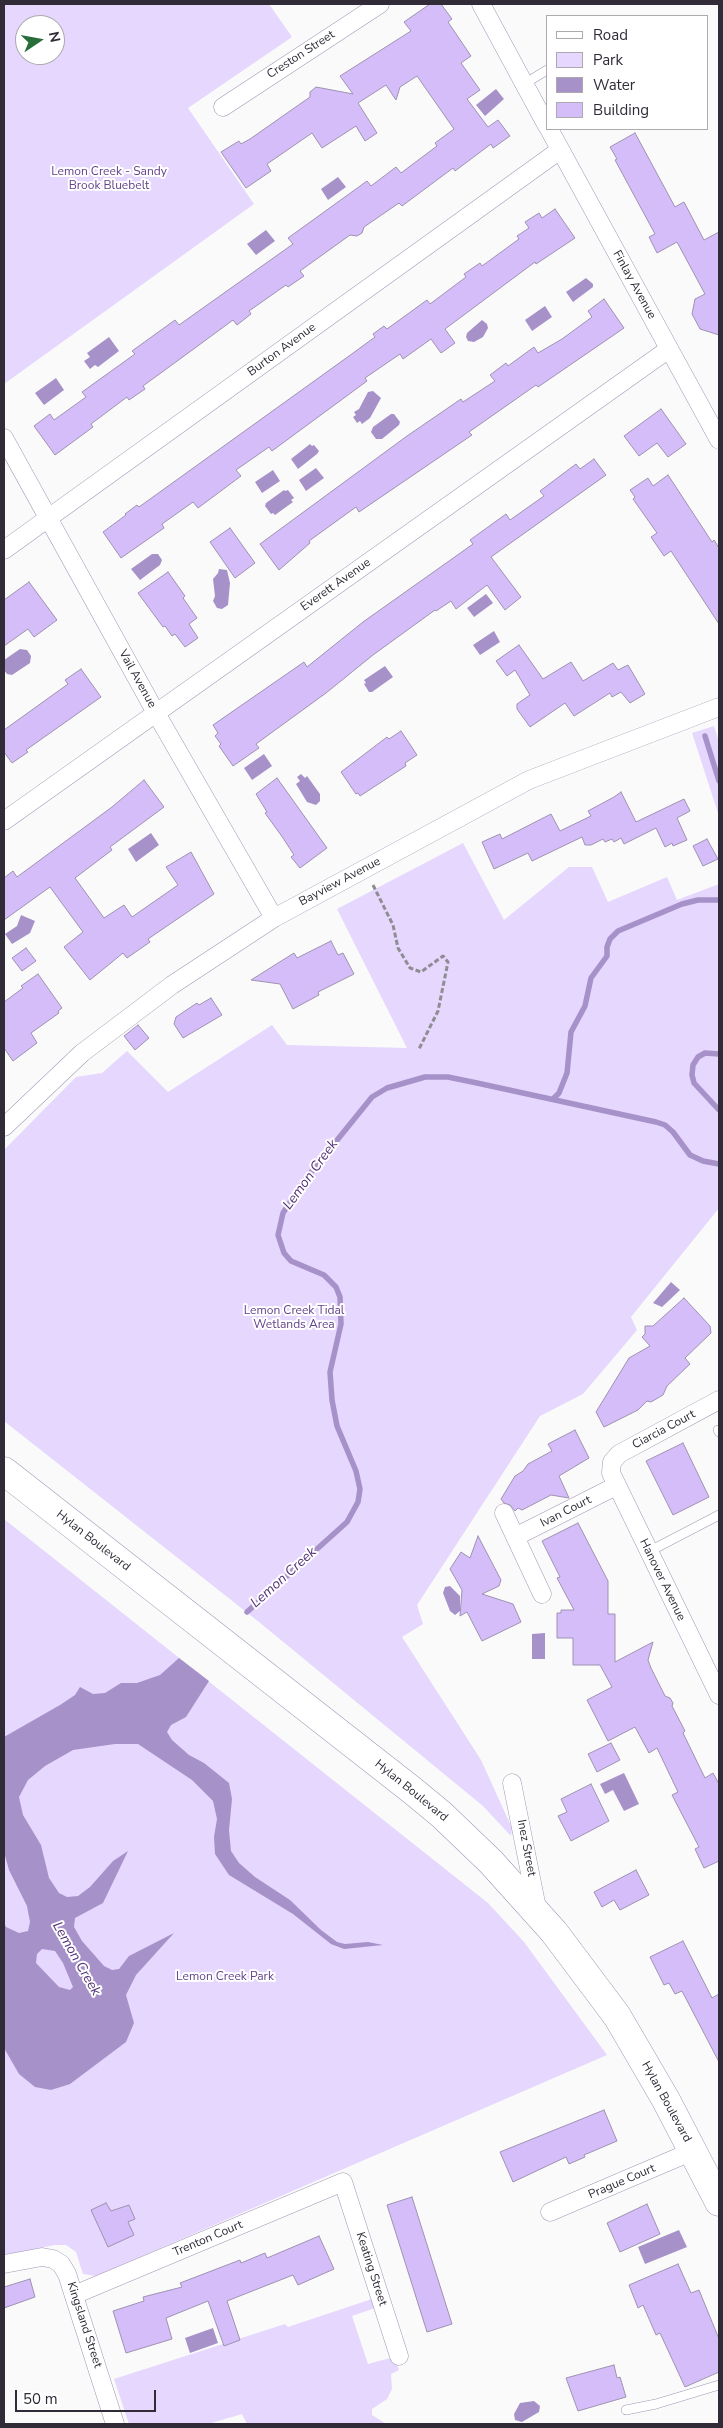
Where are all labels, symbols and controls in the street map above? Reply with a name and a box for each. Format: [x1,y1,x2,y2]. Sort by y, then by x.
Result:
north arrow [15,15,65,65]
legend [546,15,708,130]
text: Road [593,25,628,45]
street label: Creston Street [264,28,338,82]
text: N [44,30,65,44]
text: Park [593,50,623,70]
text: Water [593,75,635,95]
text: Building [593,100,649,120]
park label: Lemon Creek - Sandy Brook Bluebelt [51,165,167,193]
street label: Finlay Avenue [609,248,659,322]
street label: Burton Avenue [245,320,319,380]
street label: Everett Avenue [298,556,374,614]
street label: Vail Avenue [115,647,159,711]
street label: Bayview Avenue [297,854,383,910]
water label: Lemon Creek [280,1137,342,1213]
park label: Lemon Creek Tidal Wetlands Area [244,1304,344,1332]
street label: Ciarcia Court [630,1407,698,1453]
street label: Ivan Court [538,1493,594,1531]
street label: Hylan Boulevard [53,1508,133,1574]
street label: Hanover Avenue [636,1537,688,1623]
water label: Lemon Creek [248,1544,320,1612]
street label: Hylan Boulevard [371,1757,451,1825]
street label: Inez Street [513,1818,539,1878]
water label: Lemon Creek [48,1919,104,1999]
park label: Lemon Creek Park [176,1970,274,1984]
street label: Hylan Boulevard [638,2059,694,2145]
street label: Prague Court [586,2161,658,2203]
street label: Trenton Court [171,2218,245,2260]
street label: Keating Street [352,2230,390,2308]
street label: Kingsland Street [63,2280,105,2370]
scale bar [18,2380,159,2412]
text: 50 m [23,2389,58,2409]

